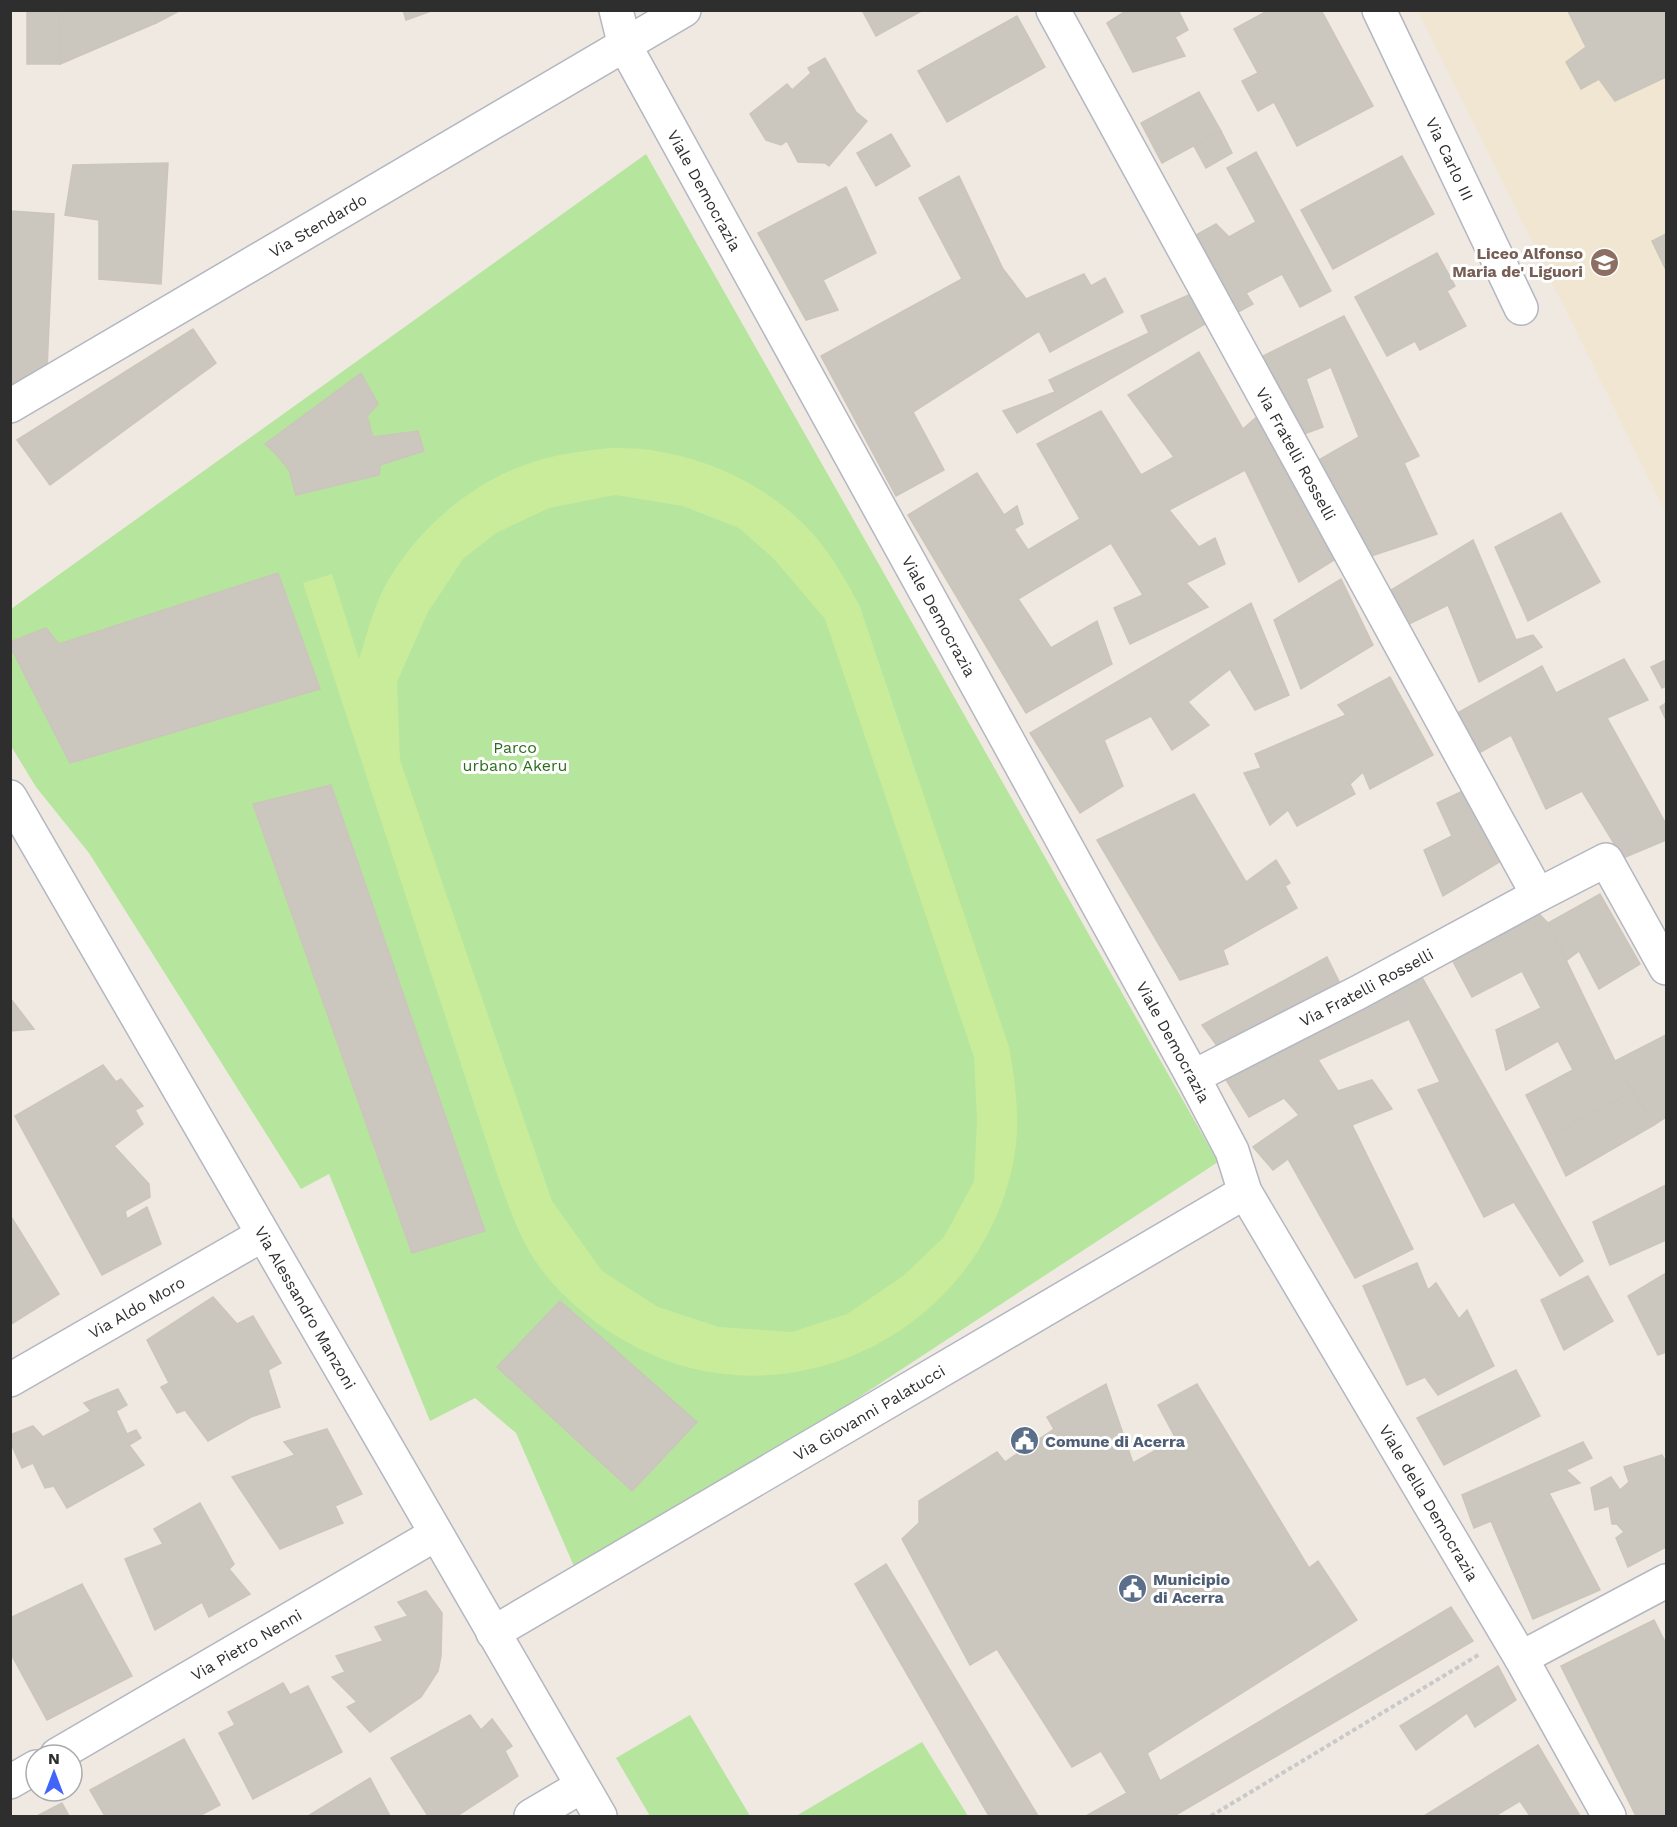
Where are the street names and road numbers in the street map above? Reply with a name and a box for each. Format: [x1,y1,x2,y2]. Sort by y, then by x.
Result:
street label: Via Carlo III [1422,114,1478,203]
street label: Viale Democrazia [664,127,746,254]
street label: Via Stendardo [266,189,370,261]
street label: Via Fratelli Rosselli [1252,384,1340,523]
street label: Viale Democrazia [898,552,980,680]
street label: Via Fratelli Rosselli [1296,944,1436,1030]
street label: Viale Democrazia [1133,978,1214,1106]
street label: Via Alessandro Manzoni [251,1223,360,1392]
street label: Via Aldo Moro [85,1272,188,1342]
street label: Via Giovanni Palatucci [790,1361,948,1464]
street label: Viale della Democrazia [1375,1421,1483,1584]
street label: Via Pietro Nenni [187,1605,305,1684]

